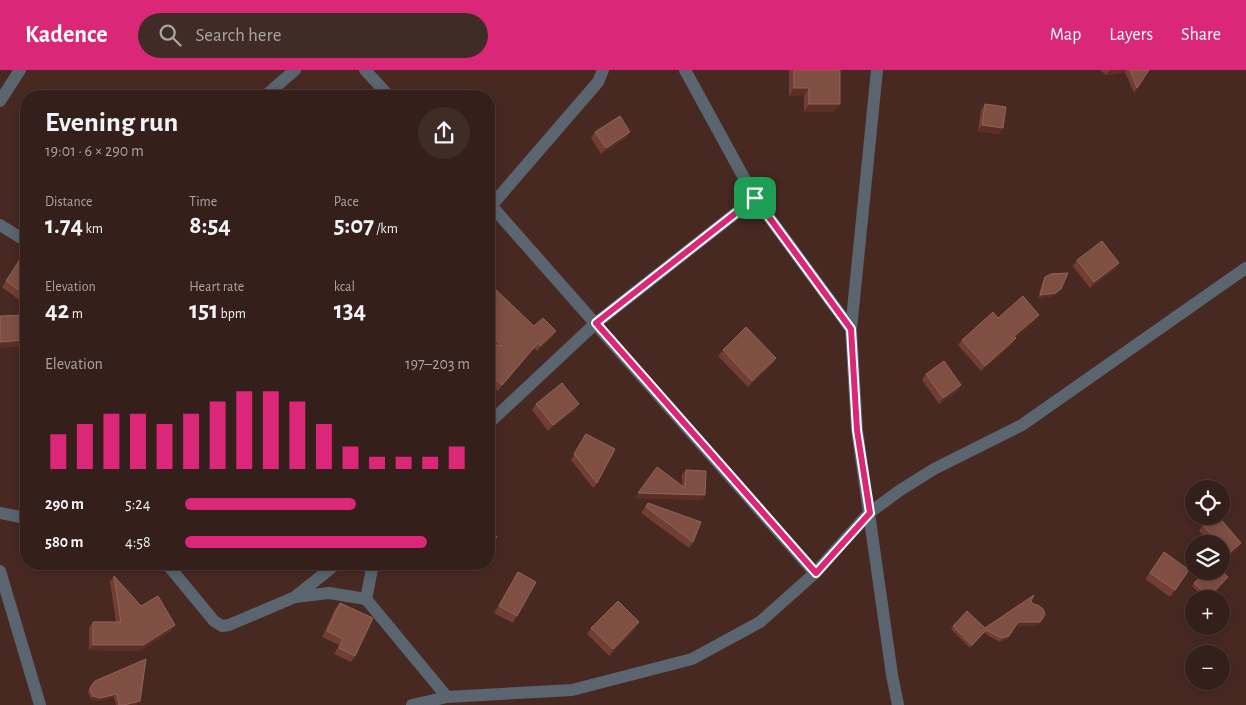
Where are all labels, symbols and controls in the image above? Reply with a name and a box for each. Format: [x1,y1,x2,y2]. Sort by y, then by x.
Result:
search box [138,13,488,58]
icon: search [156,21,184,49]
text: Kadence [25,23,108,47]
text: Search here [196,26,281,45]
text: Map [1050,26,1081,44]
text: Layers [1109,26,1153,44]
text: Share [1181,26,1221,44]
button: share [418,107,470,159]
text: Evening run [45,109,178,137]
text: 19:01 · 6 × 290 m [45,143,144,159]
pin [734,177,776,219]
icon: arrive [741,184,769,212]
text: Distance [45,195,92,209]
text: Time [189,195,217,209]
text: Pace [334,195,359,209]
text: 1.74 [45,213,83,238]
text: 8:54 [189,213,231,238]
text: 5:07 [334,213,374,238]
text: km [83,222,103,236]
text: /km [374,222,398,236]
text: Elevation [45,280,96,294]
text: Heart rate [189,280,244,294]
text: kcal [334,280,355,294]
text: 42 [45,298,69,323]
text: 151 [189,298,218,323]
text: 134 [334,298,366,323]
text: m [69,307,83,321]
text: bpm [218,307,246,321]
text: Elevation [45,356,103,372]
text: 197–203 m [405,356,470,372]
map controls [1185,480,1230,690]
button: locate [1185,480,1230,525]
text: 290 m [45,496,84,512]
text: 5:24 [125,496,150,512]
text: 580 m [45,534,83,550]
text: 4:58 [125,534,151,550]
button: layers [1185,535,1230,580]
button: + [1185,590,1230,635]
button: − [1185,645,1230,690]

